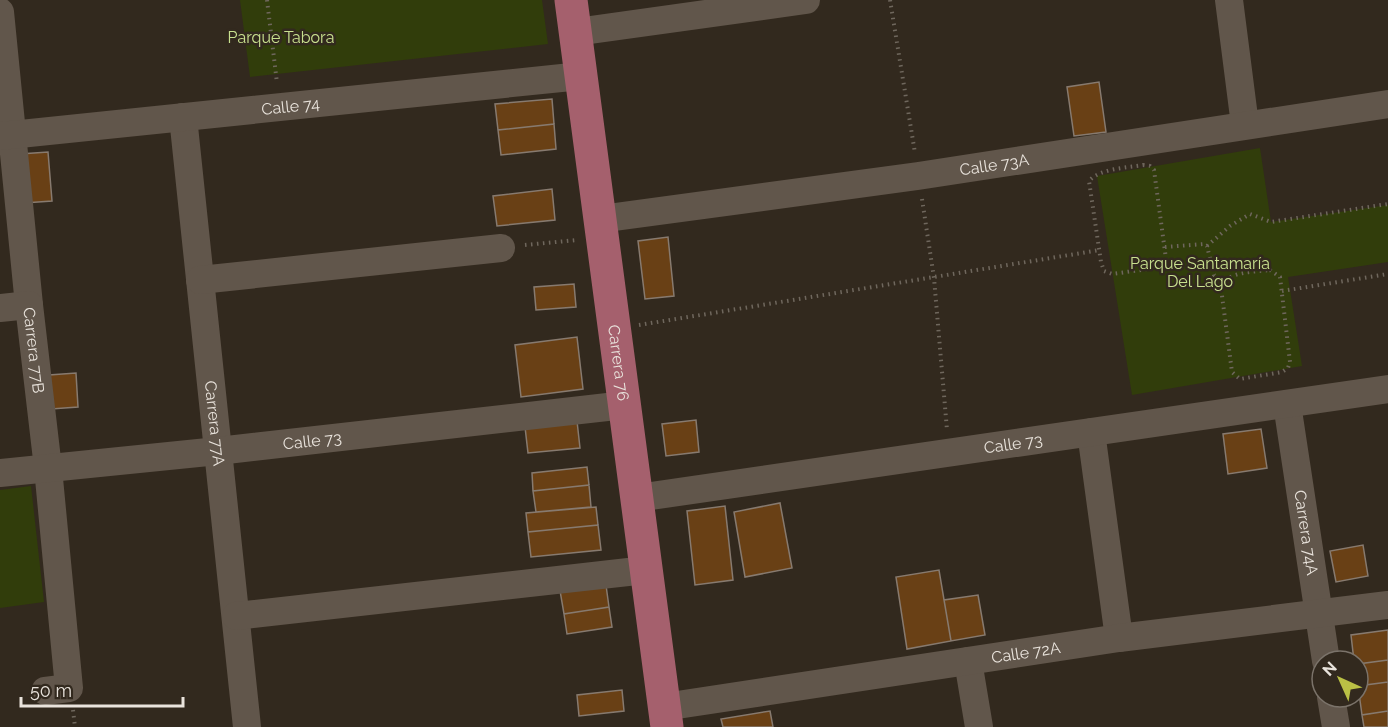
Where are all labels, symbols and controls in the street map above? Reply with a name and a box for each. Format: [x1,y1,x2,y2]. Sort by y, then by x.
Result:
park label: Parque Tabora [228,28,334,47]
street label: Calle 74 [260,94,321,119]
street label: Calle 73A [958,150,1030,179]
park label: Parque Santamaría Del Lago [1130,254,1270,291]
street label: Carrera 77B [19,306,48,394]
street label: Carrera 76 [604,324,633,402]
street label: Carrera 77A [201,380,229,467]
street label: Calle 73 [282,428,343,454]
street label: Calle 73 [983,430,1044,458]
street label: Carrera 74A [1290,489,1322,577]
street label: Calle 72A [990,638,1062,667]
north arrow [1310,649,1370,709]
text: N [1319,658,1341,680]
scale bar [21,670,183,708]
text: 50 m [30,680,72,701]

